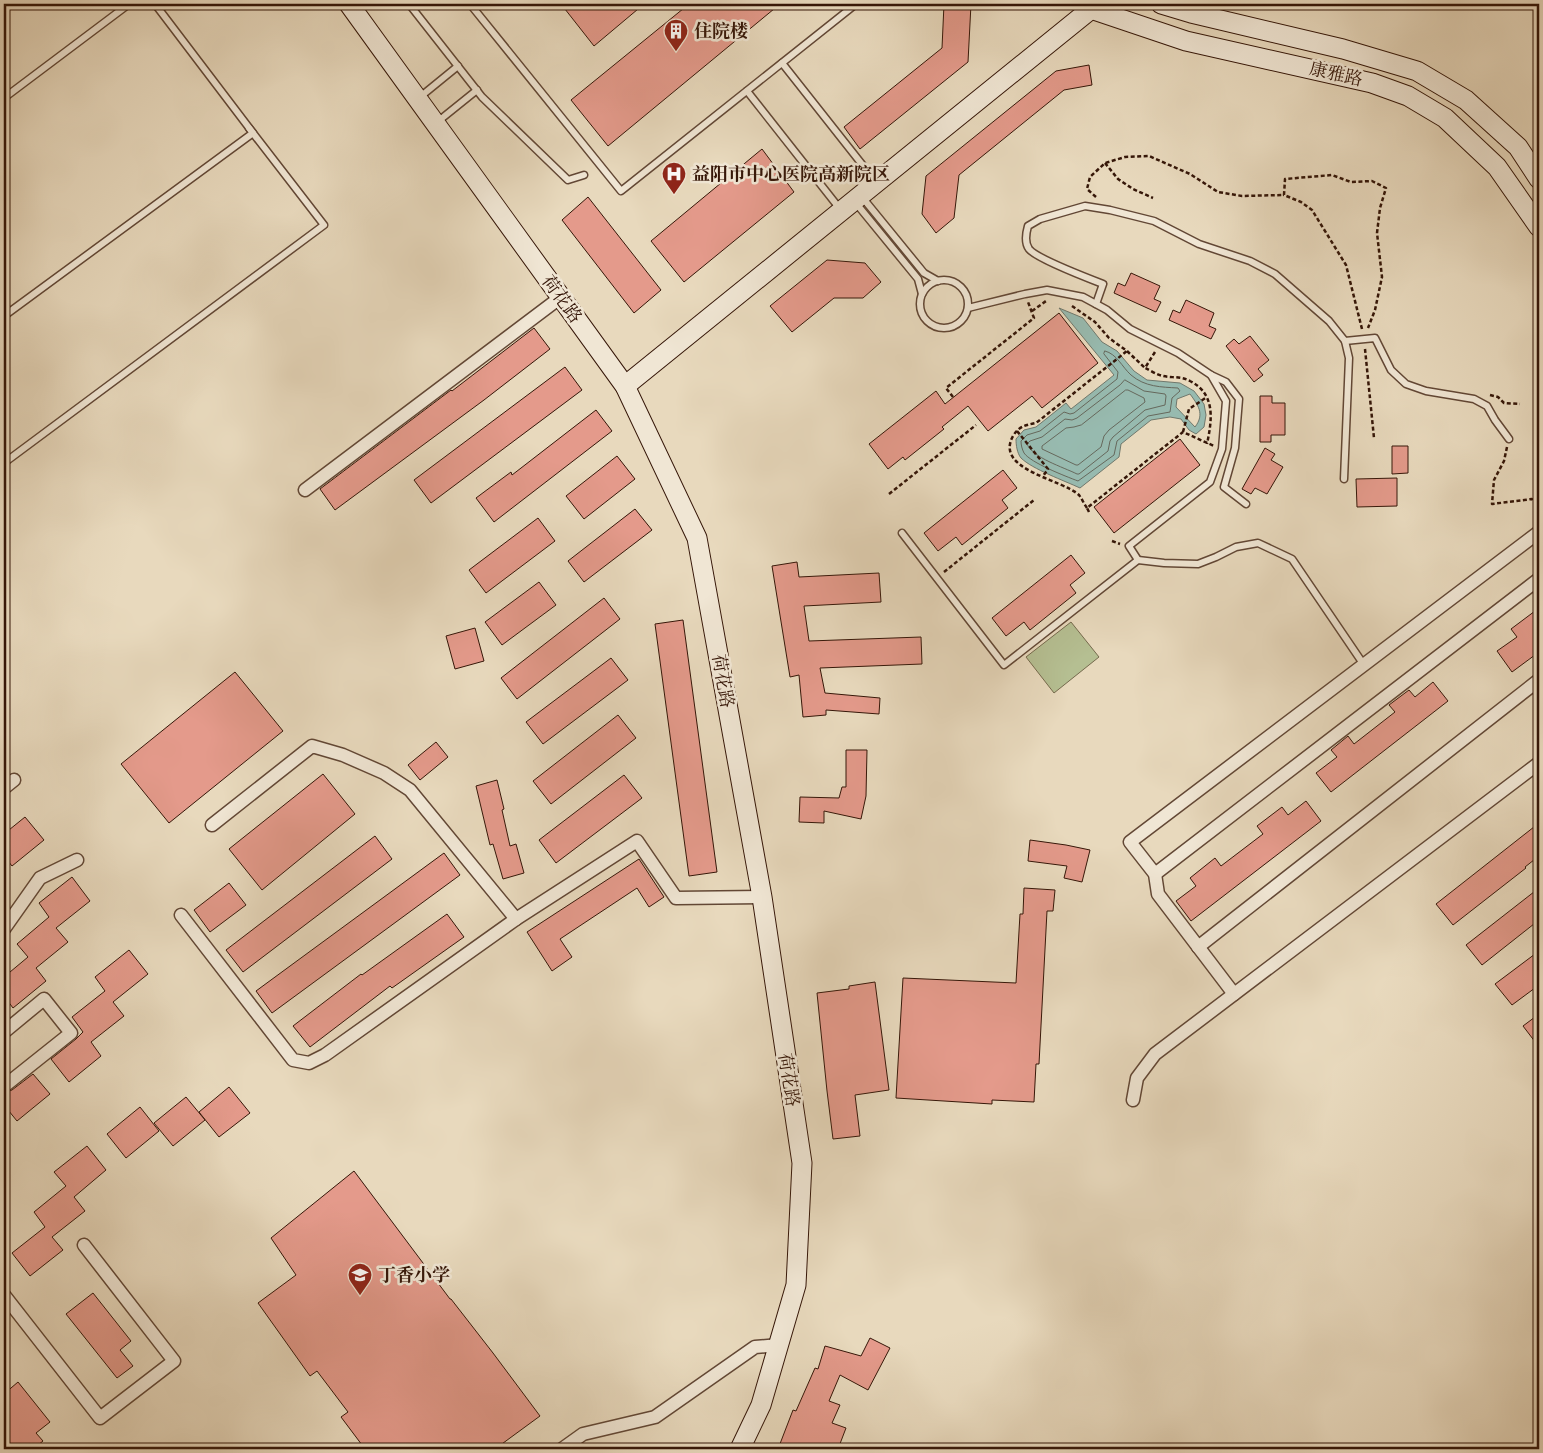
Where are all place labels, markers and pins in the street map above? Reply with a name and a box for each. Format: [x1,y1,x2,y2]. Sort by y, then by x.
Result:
building icon: 住院楼 [663,18,689,52]
place label: 住院楼 [694,20,748,42]
hospital icon: 益阳市中心医院高新院区 [661,161,687,195]
place label: 益阳市中心医院高新院区 [692,163,890,185]
school or university icon: 丁香小学 [347,1262,373,1296]
place label: 丁香小学 [378,1264,450,1286]

